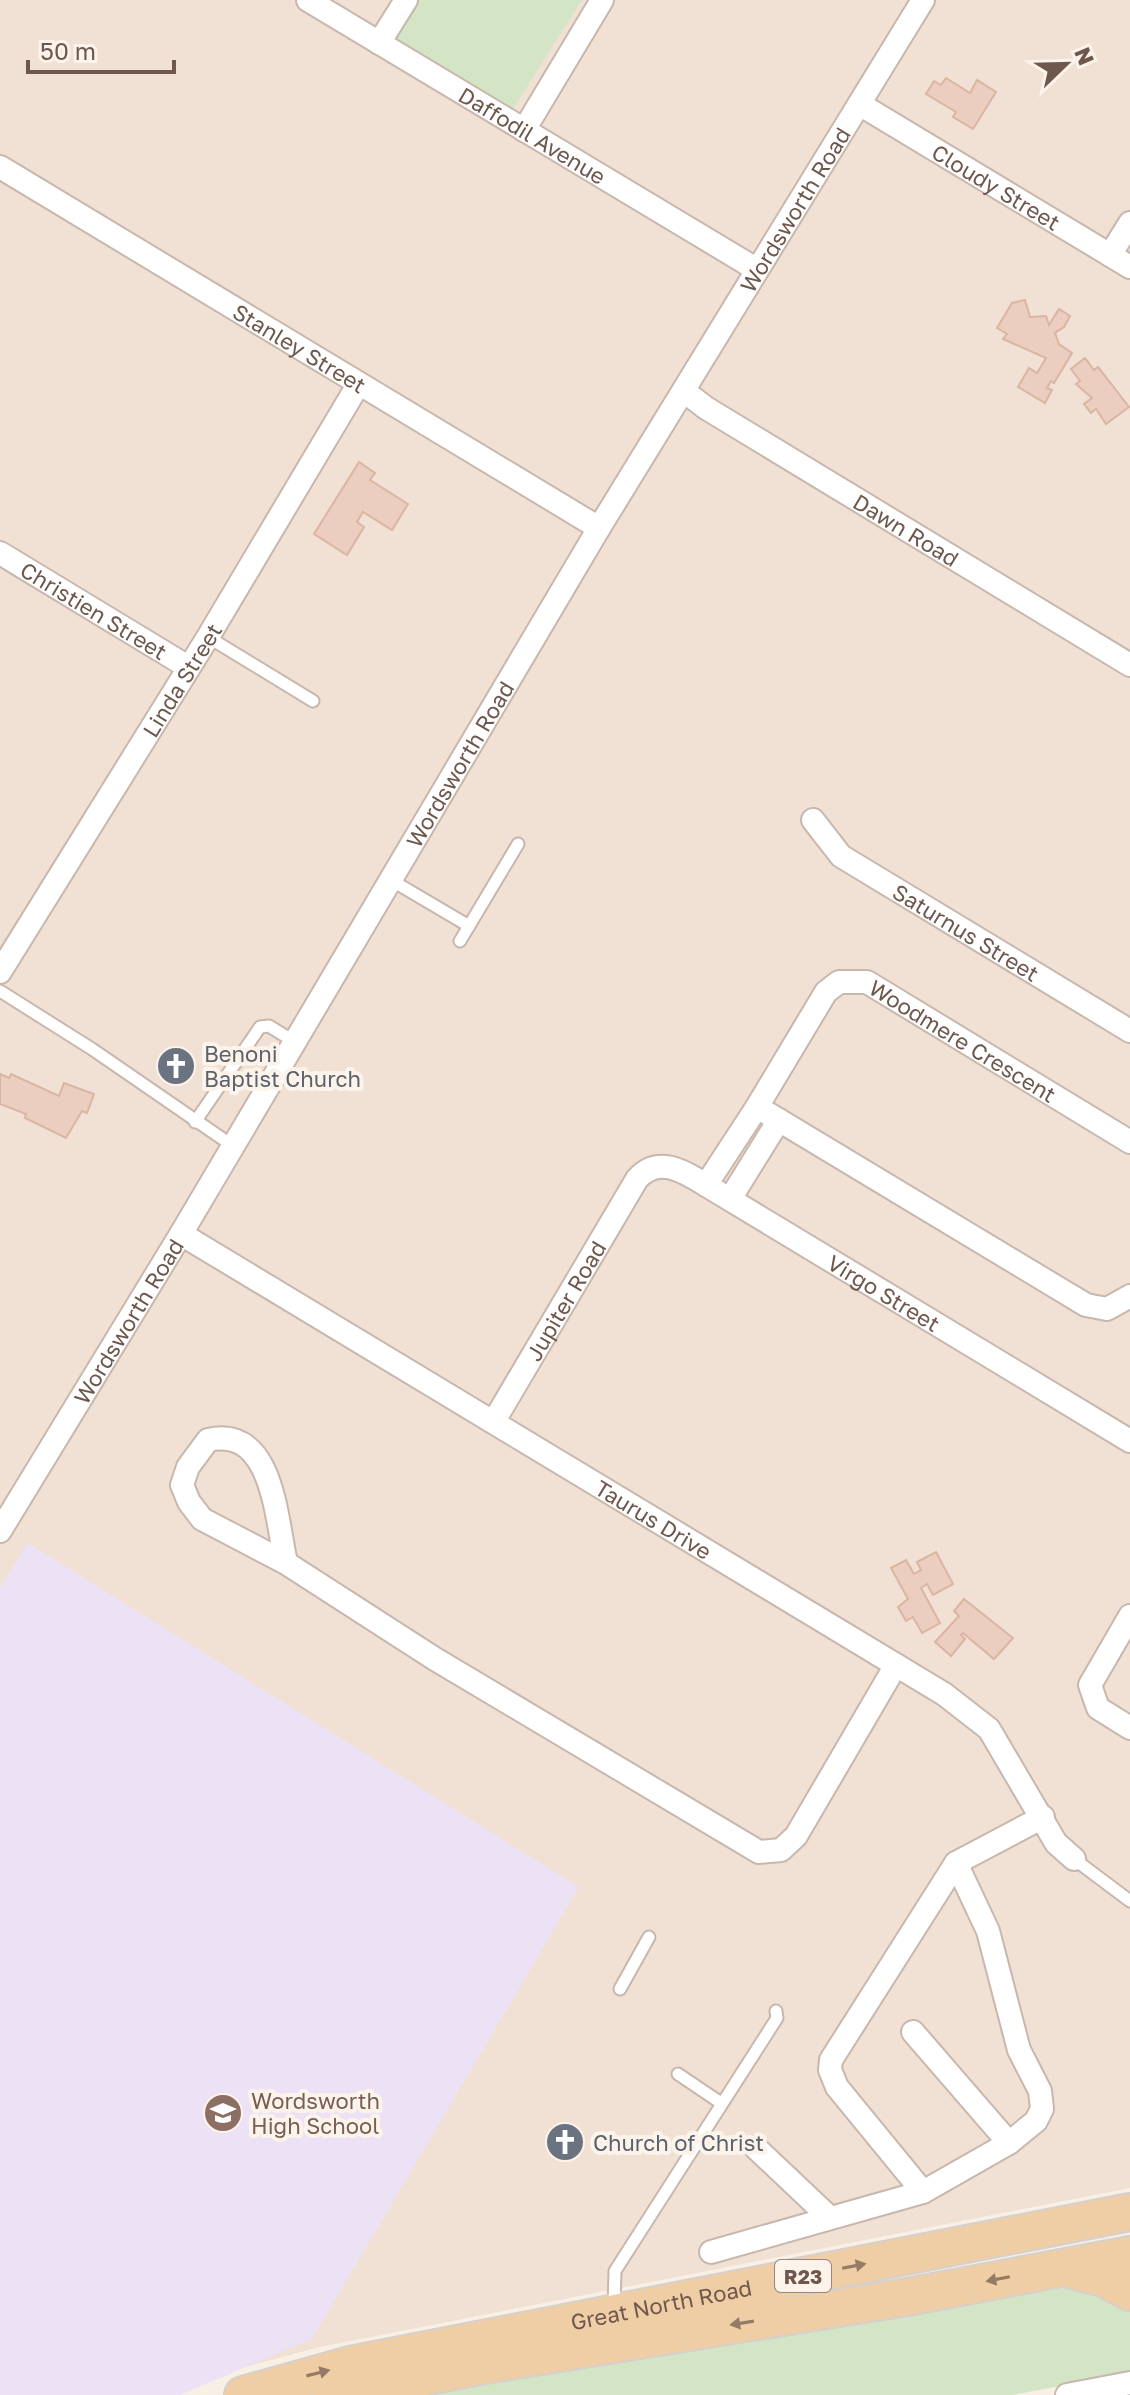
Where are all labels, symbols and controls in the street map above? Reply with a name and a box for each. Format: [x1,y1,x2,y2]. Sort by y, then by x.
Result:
scale bar [28,24,174,74]
north arrow [1026,24,1106,104]
text: 50 m [40,36,96,65]
text: N [1069,43,1101,69]
street label: Daffodil Avenue [454,80,611,189]
street label: Wordsworth Road [734,122,855,297]
street label: Cloudy Street [927,138,1065,235]
street label: Stanley Street [228,297,371,398]
street label: Dawn Road [849,487,964,572]
street label: Christien Street [16,555,172,665]
street label: Linda Street [136,618,227,742]
street label: Wordsworth Road [400,676,519,852]
street label: Saturnus Street [888,877,1044,986]
street label: Woodmere Crescent [865,973,1061,1107]
place label: Benoni Baptist Church [204,1040,361,1092]
church icon: Benoni Baptist Church [155,1045,197,1087]
street label: Wordsworth Road [67,1233,189,1409]
street label: Jupiter Road [519,1236,611,1365]
street label: Virgo Street [823,1248,945,1337]
street label: Taurus Drive [591,1474,717,1564]
place label: Wordsworth High School [251,2087,380,2139]
school or university icon: Wordsworth High School [202,2092,244,2134]
church icon: Church of Christ [544,2121,586,2163]
place label: Church of Christ [593,2129,764,2156]
one-way arrow [841,2259,866,2272]
road number: R23 [775,2260,831,2292]
street label: Great North Road [568,2273,754,2335]
one-way arrow [985,2274,1010,2286]
one-way arrow [729,2317,754,2330]
one-way arrow [305,2367,330,2379]

